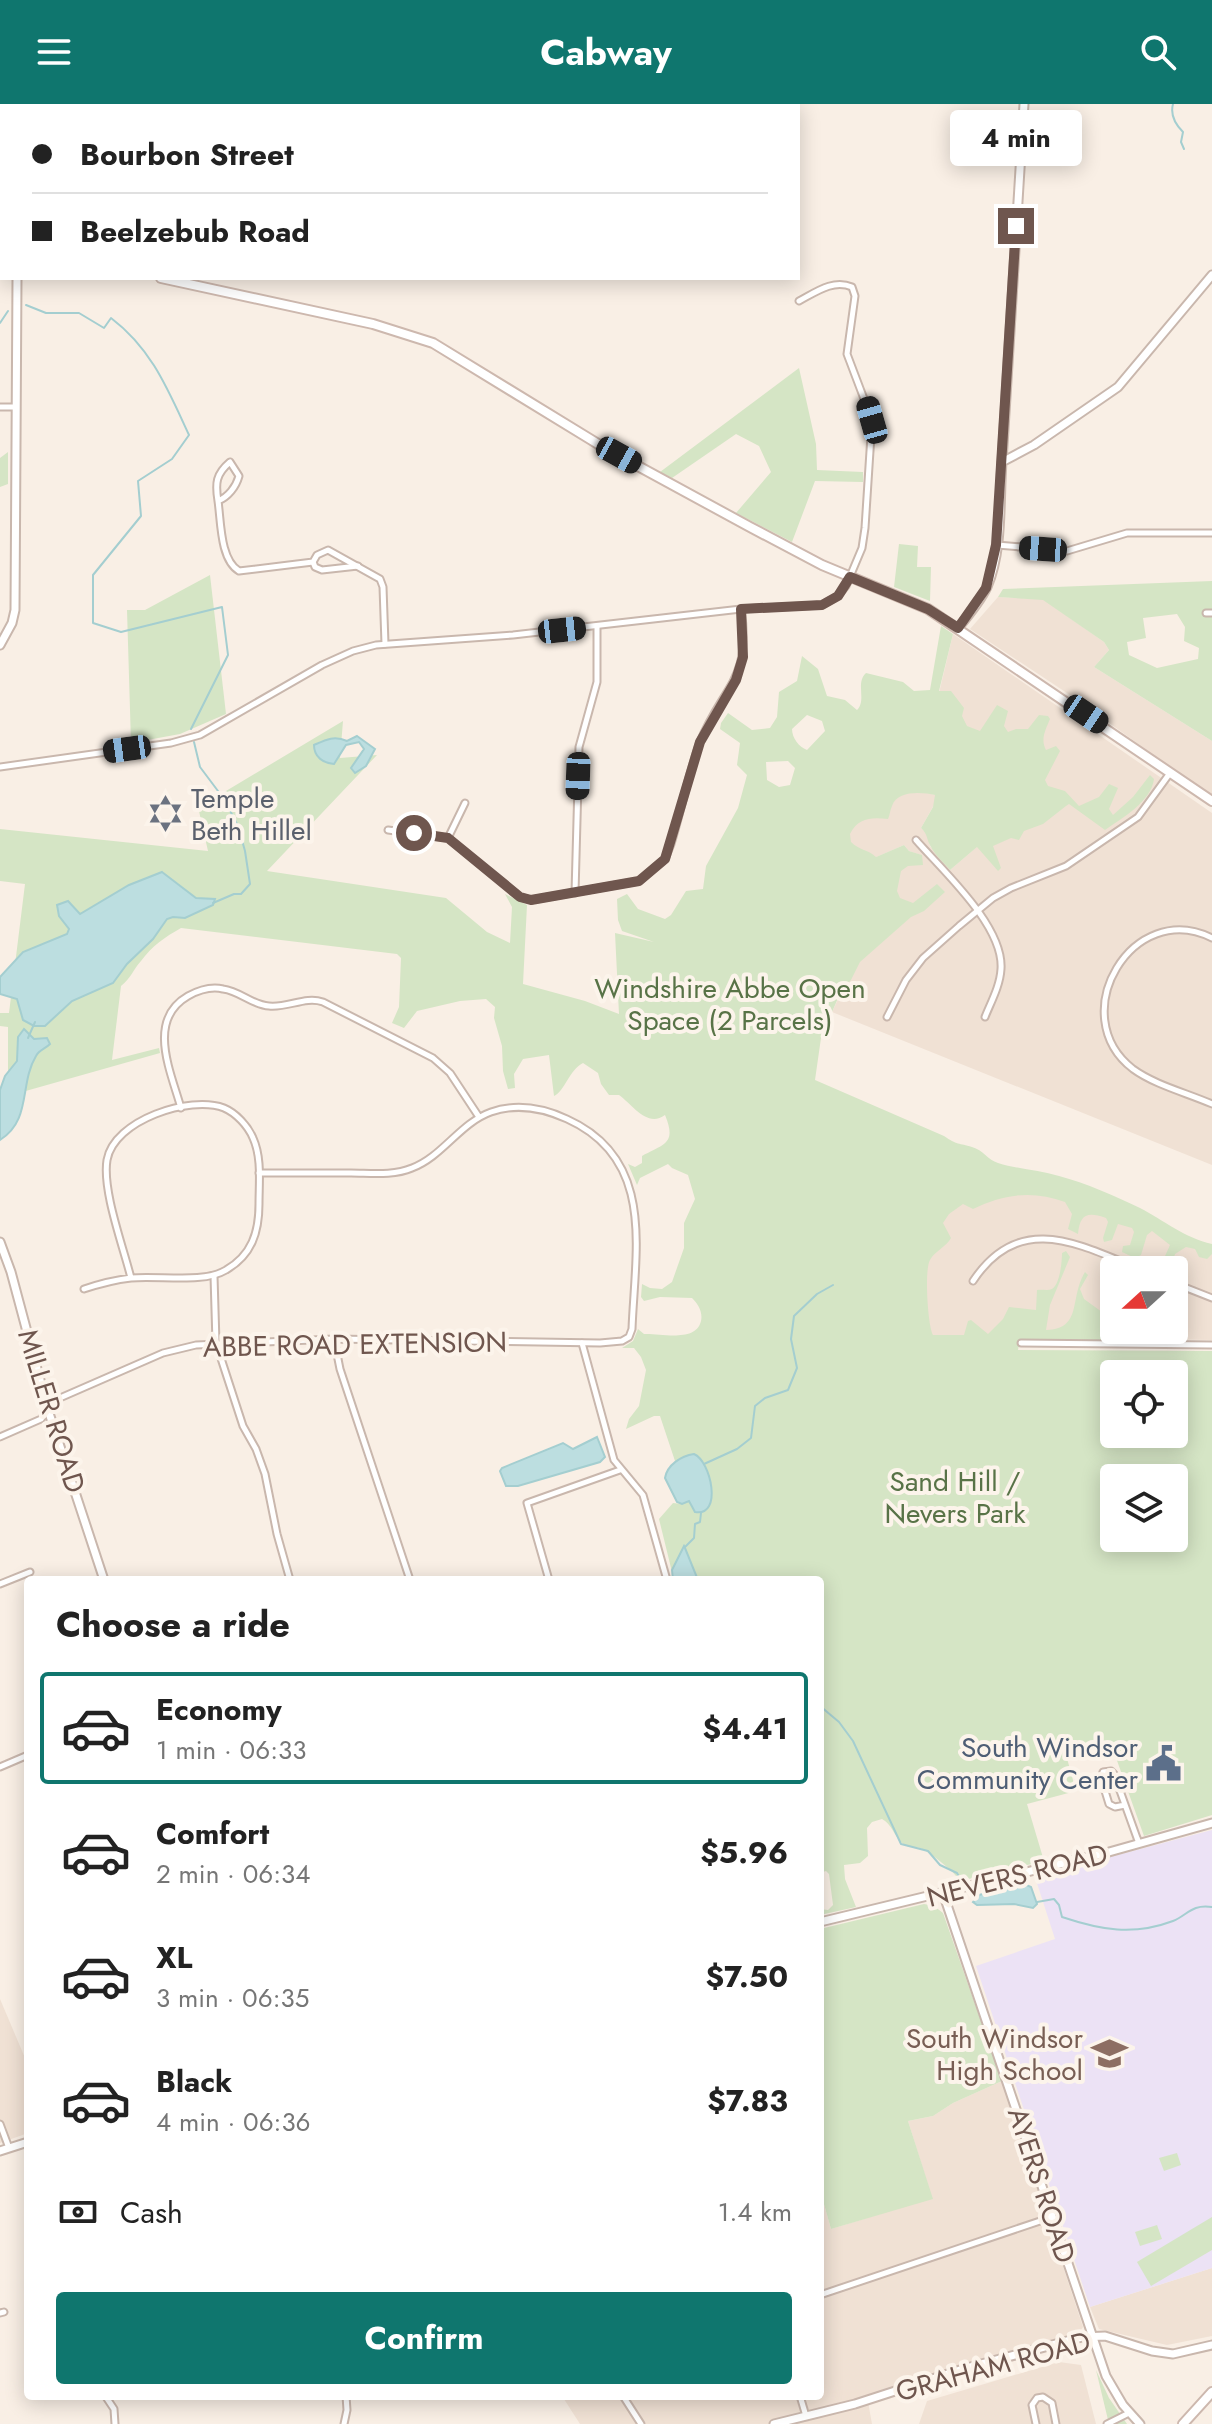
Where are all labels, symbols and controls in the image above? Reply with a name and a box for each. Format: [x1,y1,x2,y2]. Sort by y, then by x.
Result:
text: Cabway [540,26,672,78]
icon: menu [32,30,76,74]
icon: search [1136,30,1180,74]
callout: 4 min [950,110,1082,166]
text: 4 min [981,119,1051,157]
text: Bourbon Street [80,133,294,176]
route end [998,208,1034,244]
text: Beelzebub Road [80,210,310,253]
car [854,394,890,446]
car [592,433,646,477]
car [1018,535,1068,563]
car [537,616,587,644]
car [1059,691,1113,737]
car [102,734,152,764]
car [565,752,591,800]
place label: Temple Beth Hillel [191,778,312,851]
synagogue icon: Temple Beth Hillel [146,795,184,833]
route start [396,815,432,851]
park label: Windshire Abbe Open Space (2 Parcels) [594,968,866,1041]
north arrow [1100,1256,1188,1344]
map controls [1100,1256,1188,1552]
street label: ABBE ROAD EXTENSION [203,1321,508,1368]
street label: MILLER ROAD [7,1324,96,1498]
button: locate [1100,1360,1188,1448]
park label: Sand Hill / Nevers Park [884,1461,1026,1534]
button: layers [1100,1464,1188,1552]
text: Choose a ride [56,1598,290,1650]
text: Economy [156,1688,282,1731]
icon: car [60,1692,132,1764]
text: $4.41 [703,1707,788,1750]
place label: South Windsor Community Center [917,1727,1138,1800]
text: 1 min · 06:33 [156,1731,306,1769]
public building icon: South Windsor Community Center [1145,1744,1183,1782]
text: Comfort [156,1812,269,1855]
icon: car [60,1816,132,1888]
text: $5.96 [700,1831,788,1874]
street label: NEVERS ROAD [922,1833,1112,1918]
text: 2 min · 06:34 [156,1855,310,1893]
text: XL [156,1936,192,1979]
icon: car [60,1940,132,2012]
text: $7.50 [705,1955,788,1998]
text: 3 min · 06:35 [156,1979,309,2017]
place label: South Windsor High School [906,2018,1083,2091]
school or university icon: South Windsor High School [1090,2035,1128,2073]
text: Black [156,2060,232,2103]
icon: car [60,2064,132,2136]
text: $7.83 [707,2079,788,2122]
street label: AYERS ROAD [997,2102,1086,2268]
text: 4 min · 06:36 [156,2103,311,2141]
icon: cash [56,2190,100,2234]
text: Cash [120,2191,183,2234]
text: 1.4 km [718,2193,792,2231]
button: Confirm [56,2292,792,2384]
street label: GRAHAM ROAD [891,2321,1095,2412]

